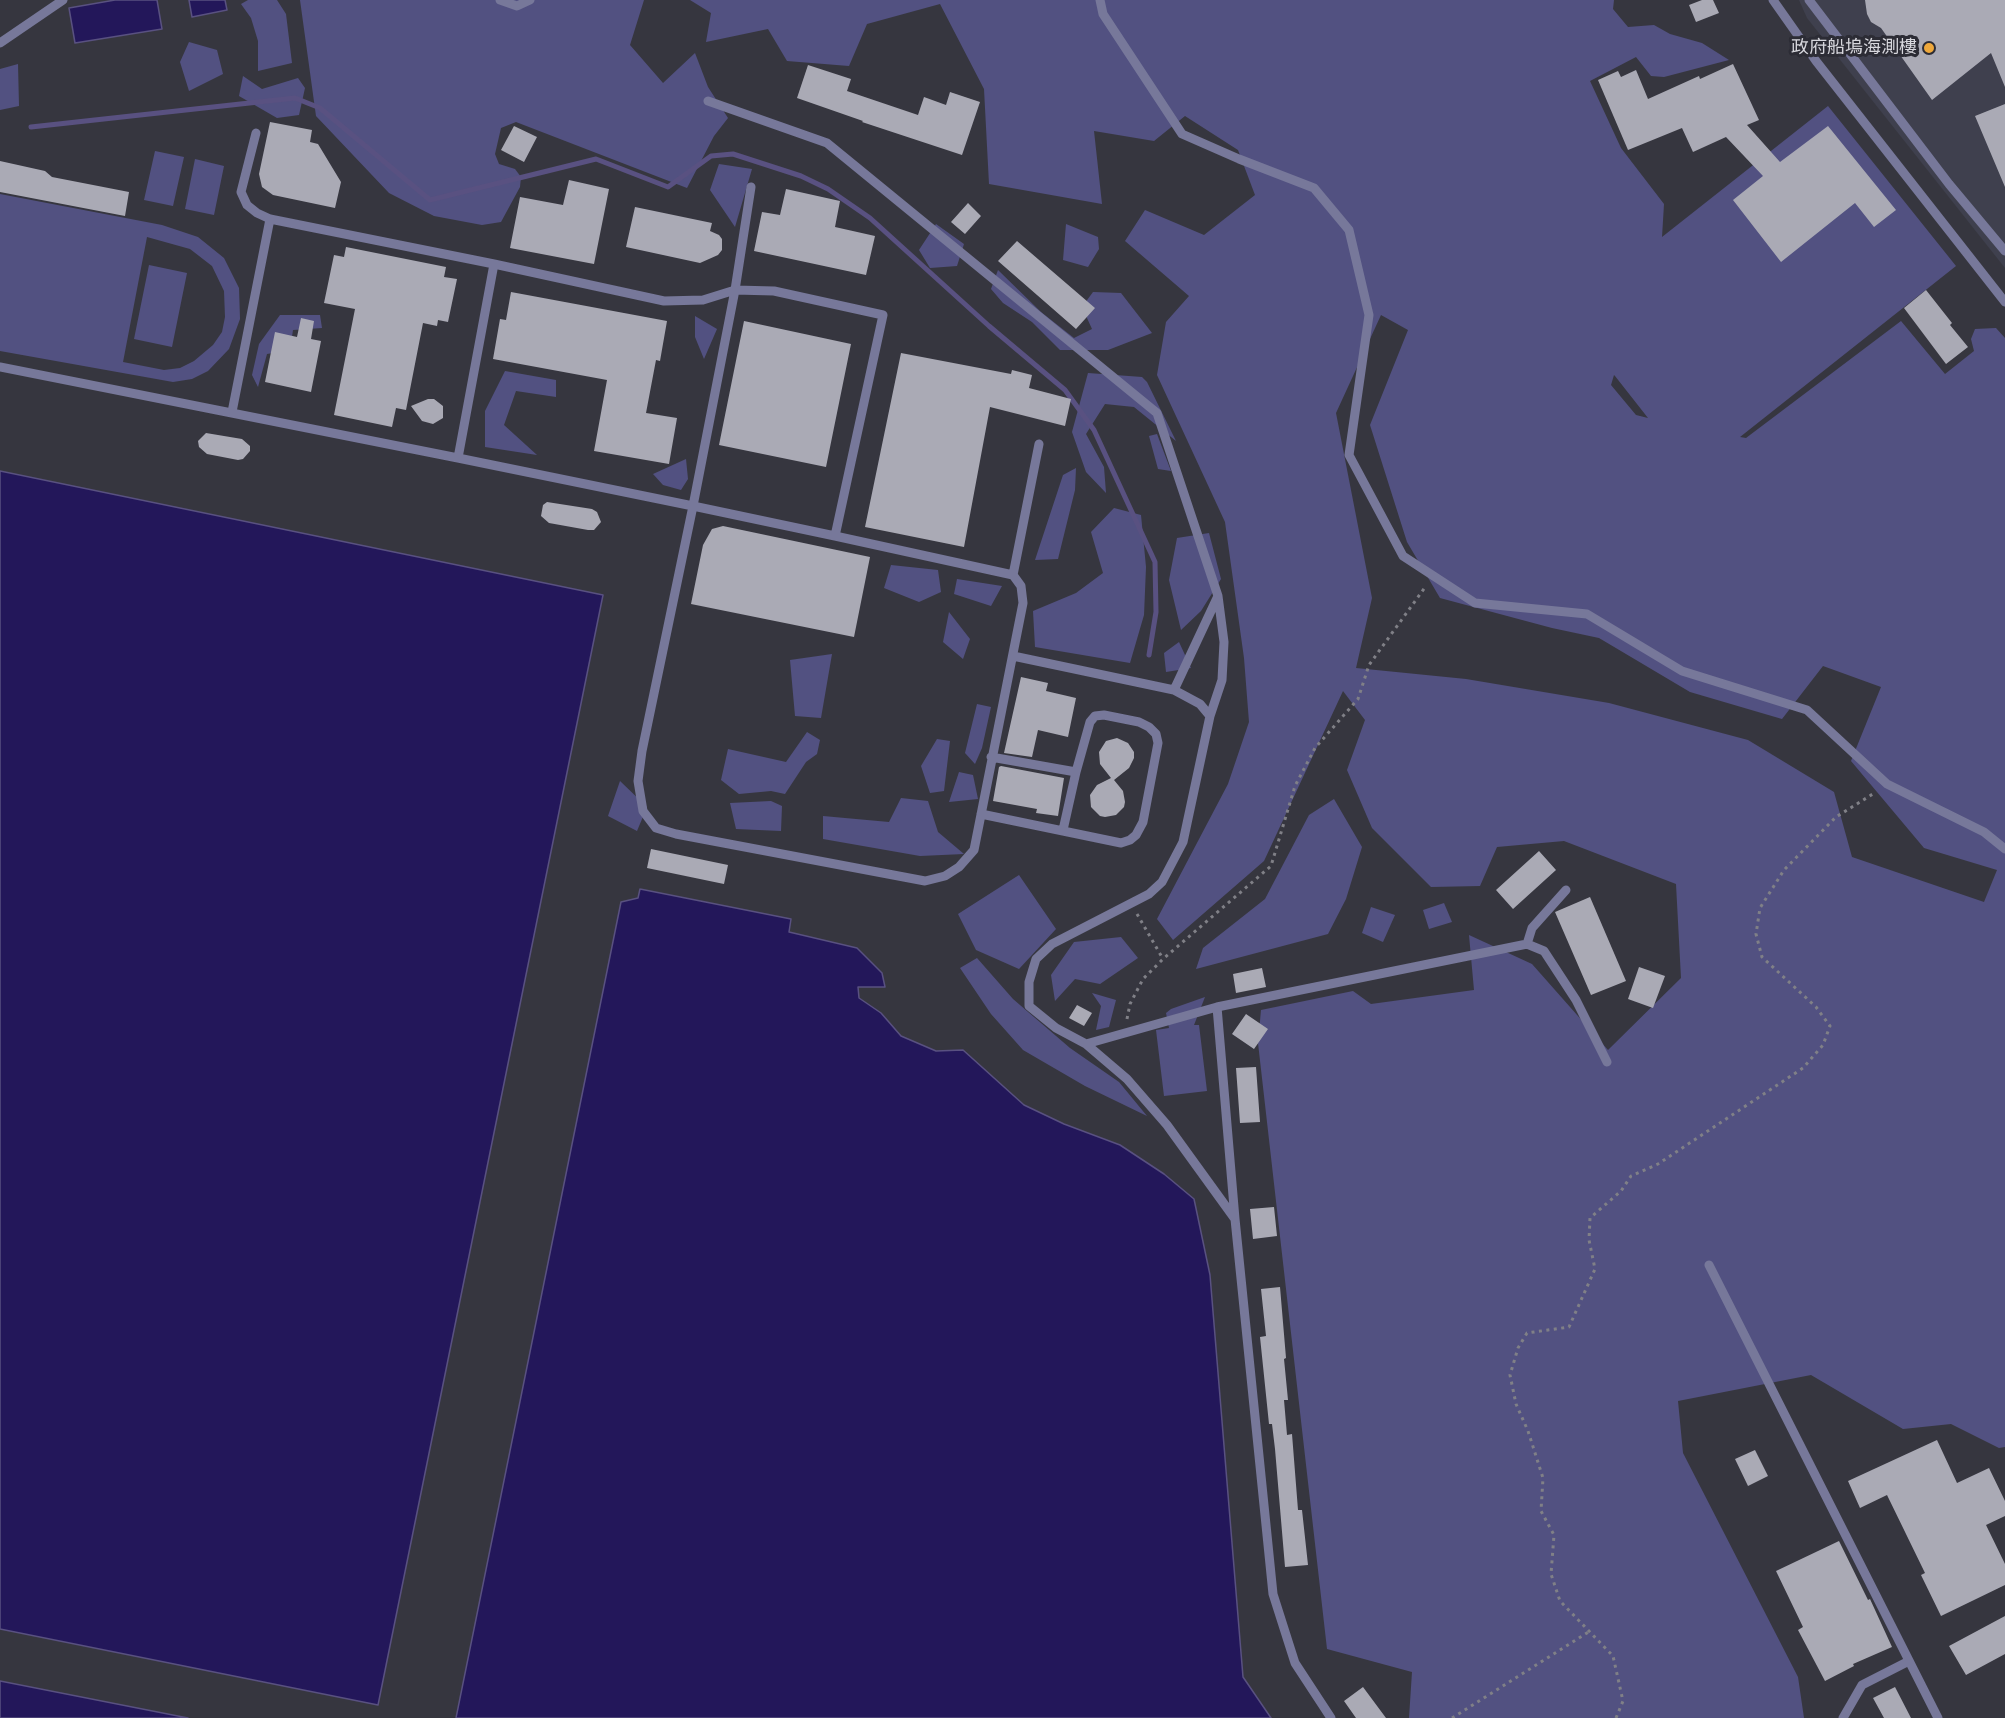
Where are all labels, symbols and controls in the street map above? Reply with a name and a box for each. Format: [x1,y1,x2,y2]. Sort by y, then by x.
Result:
place label: 政府船塢海測樓 [1791,37,1917,59]
marker: 政府船塢海測樓 [1922,41,1936,55]

